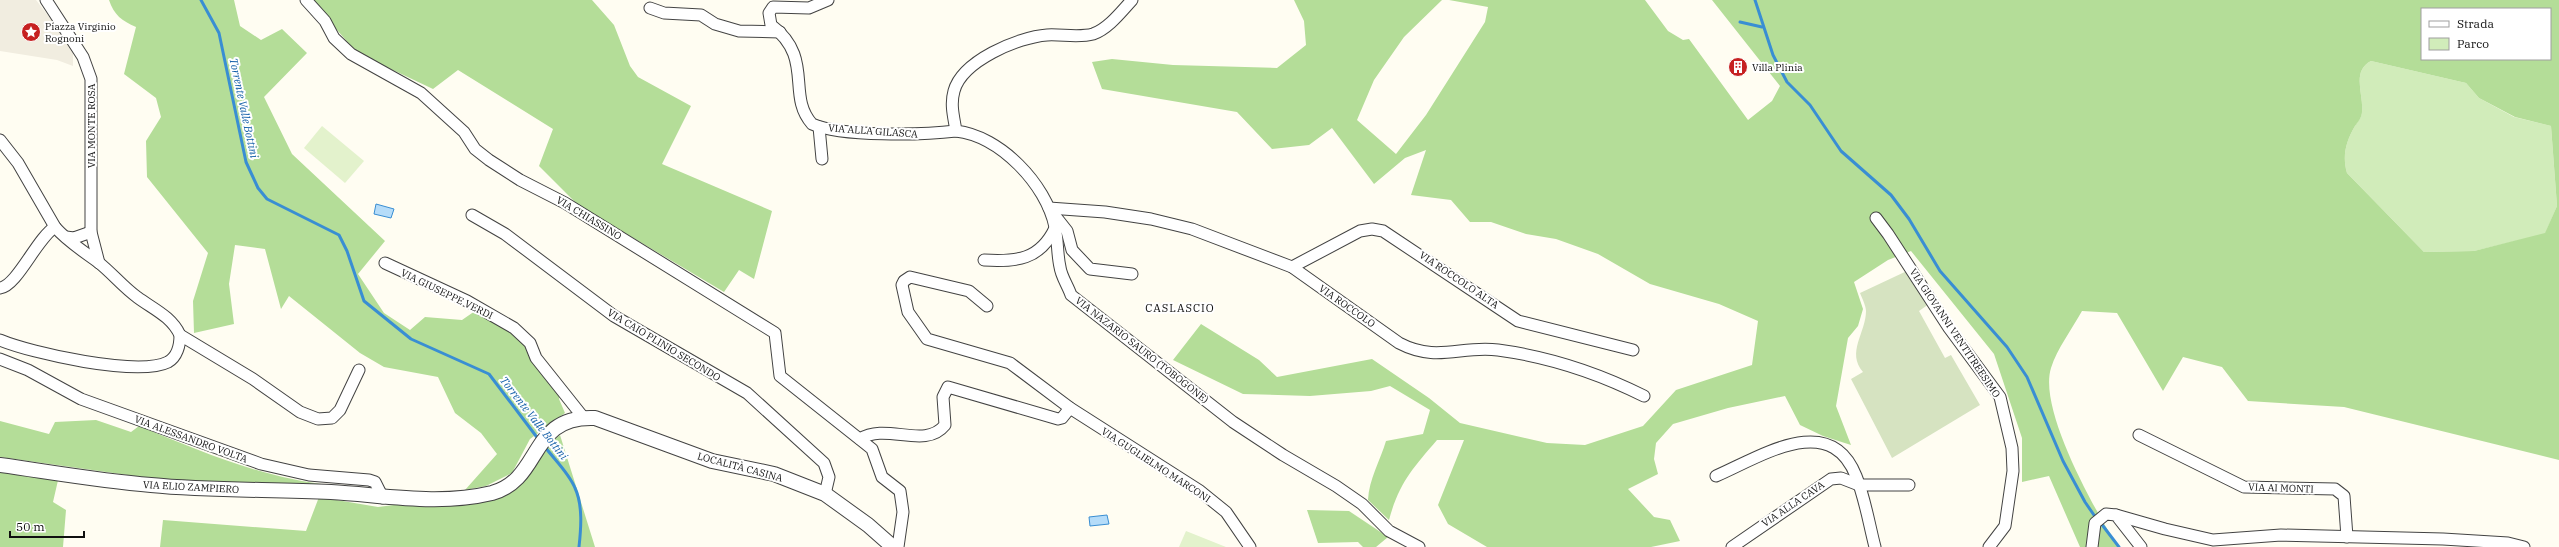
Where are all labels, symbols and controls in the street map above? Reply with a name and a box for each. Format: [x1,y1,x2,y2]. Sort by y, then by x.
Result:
legend [2421,8,2551,60]
text: Strada [2457,16,2494,31]
place label: Piazza Virginio Rognoni [45,20,116,45]
place icon: Piazza Virginio Rognoni [20,21,42,43]
text: Parco [2457,36,2489,51]
building icon: Villa Plinia [1727,56,1749,78]
water label: Torrente Valle Bottini [227,57,262,160]
place label: Villa Plinia [1752,61,1803,74]
street label: VIA MONTE ROSA [85,84,98,168]
street label: VIA ALLA GILASCA [828,121,918,141]
street label: VIA CHIASSINO [554,193,624,243]
street label: VIA ROCCOLO ALTA [1417,249,1501,312]
street label: VIA GIUSEPPE VERDI [399,266,495,322]
street label: VIA GIOVANNI VENTITREESIMO [1907,266,2003,400]
street label: VIA ROCCOLO [1316,282,1378,330]
street label: VIA NAZARIO SAURO (TOBOGONE) [1073,294,1211,406]
district label: CASLASCIO [1145,301,1215,315]
street label: VIA CAIO PLINIO SECONDO [605,306,723,384]
water label: Torrente Valle Bottini [497,374,571,463]
street label: VIA ALESSANDRO VOLTA [133,412,250,466]
street label: VIA GUGLIELMO MARCONI [1099,425,1213,505]
street label: LOCALITÀ CASINA [696,449,784,485]
street label: VIA ELIO ZAMPIERO [143,478,239,496]
street label: VIA ALLA CAVA [1759,478,1827,530]
street label: VIA AI MONTI [2248,480,2314,496]
scale bar [10,513,84,539]
text: 50 m [16,519,45,534]

